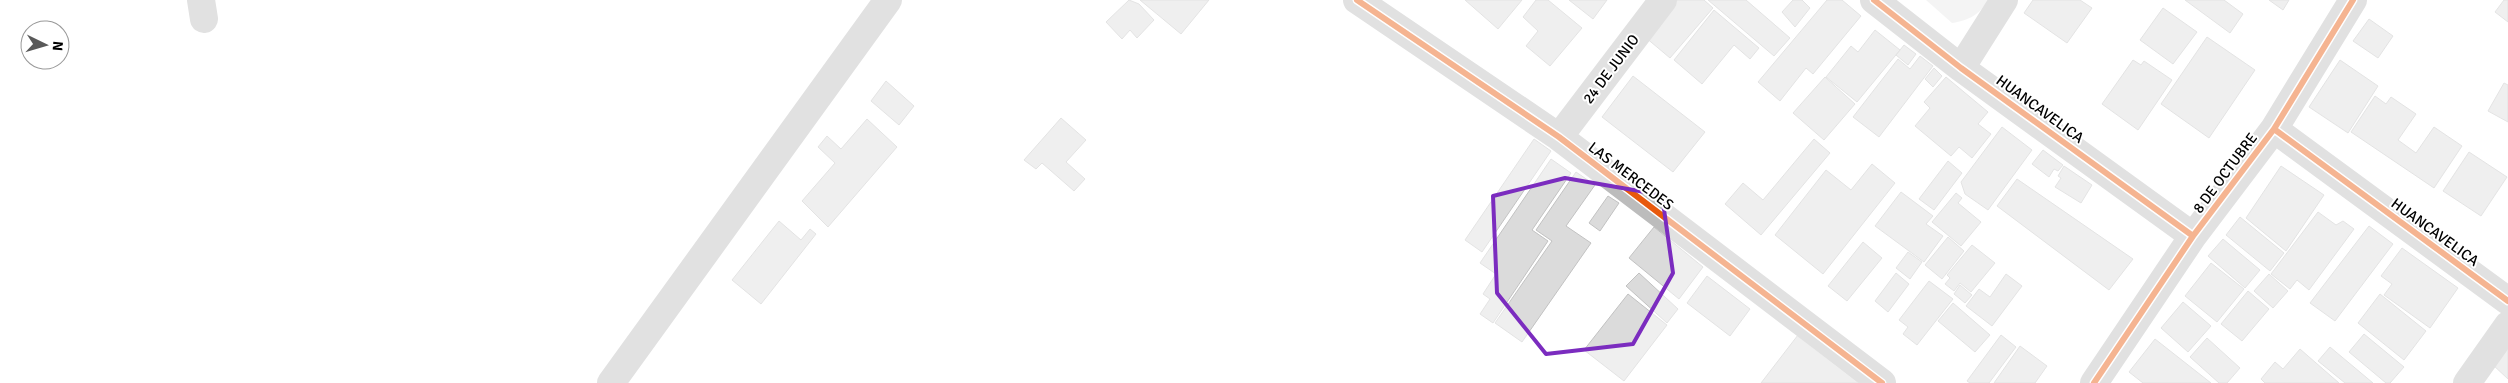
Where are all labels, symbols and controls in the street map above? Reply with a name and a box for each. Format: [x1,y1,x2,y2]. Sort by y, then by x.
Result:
north arrow [20,20,70,70]
street label: 24 DE JUNIO [1579,31,1643,107]
text: N [49,40,66,52]
street label: HUANCAVELICA [1993,71,2087,147]
street label: 8 DE OCTUBRE [2189,129,2261,217]
street label: LAS MERCEDES [1585,138,1677,214]
street label: HUANCAVELICA [2388,194,2482,270]

